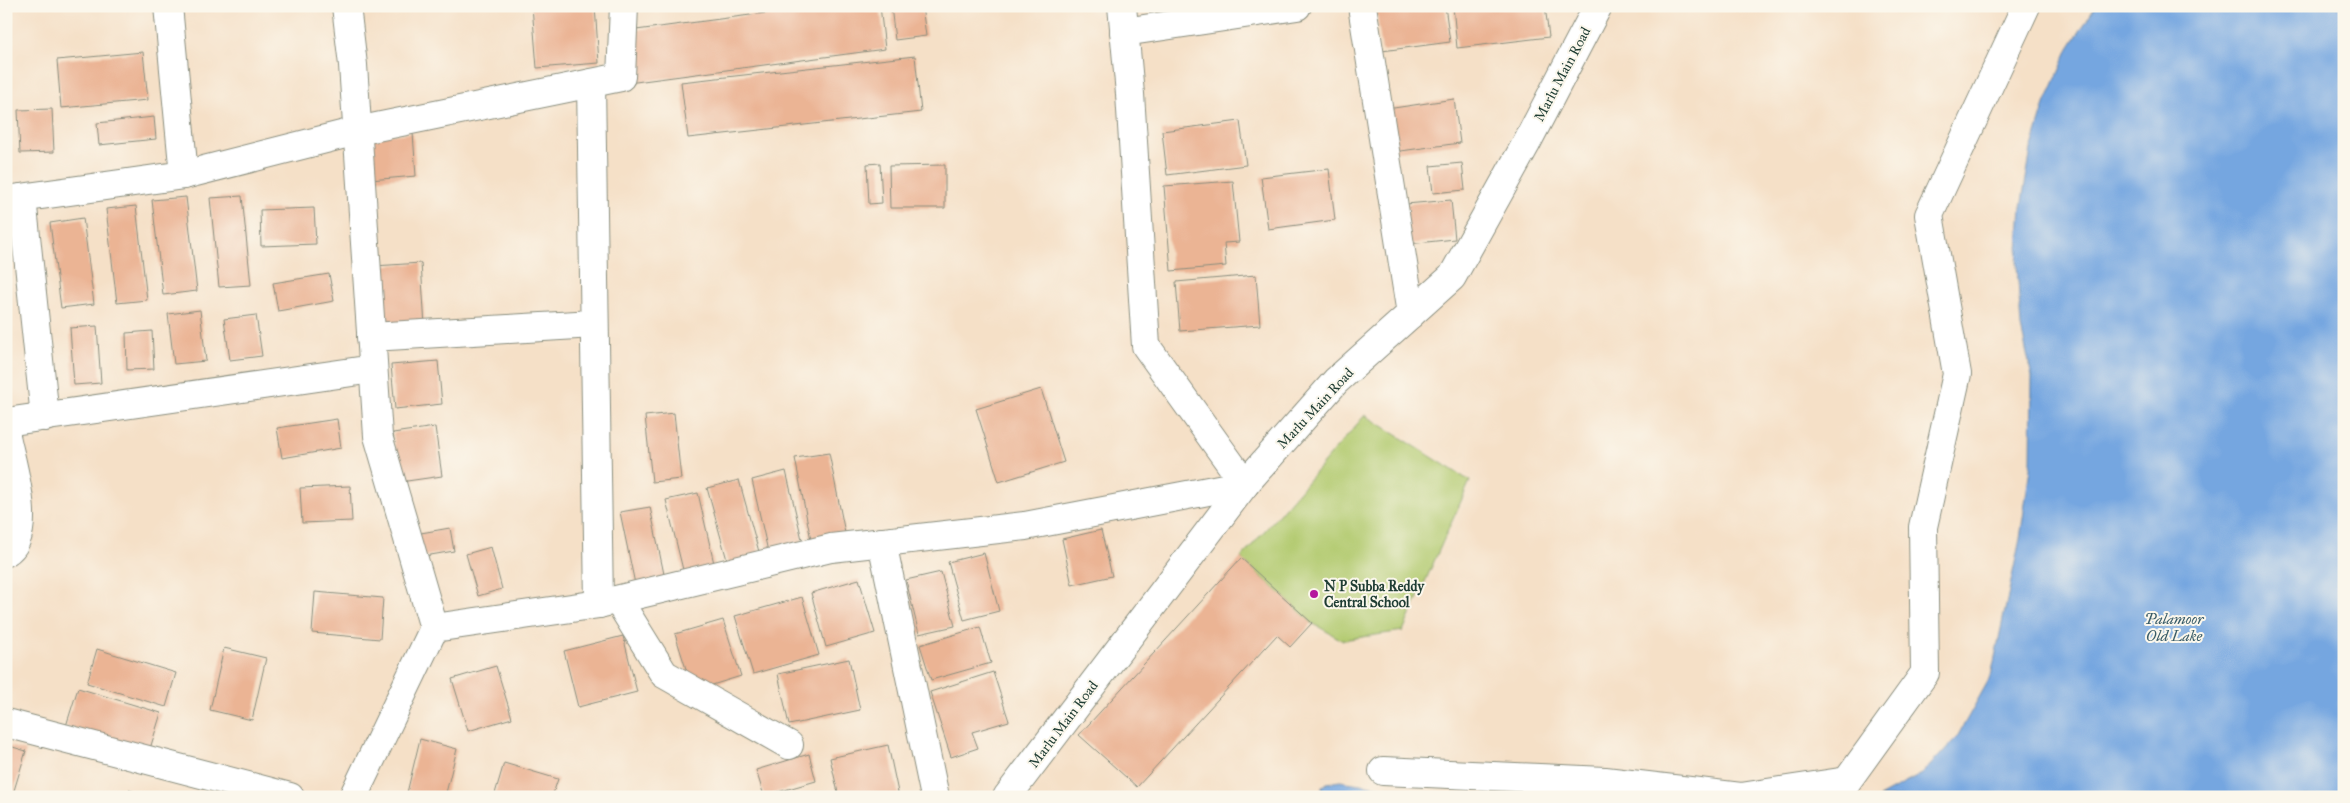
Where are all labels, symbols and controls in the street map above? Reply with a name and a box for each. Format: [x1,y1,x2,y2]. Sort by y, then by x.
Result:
street label: Marlu Main Road [1530,24,1594,124]
street label: Marlu Main Road [1274,364,1357,452]
place label: N P Subba Reddy Central School [1324,578,1425,611]
marker: N P Subba Reddy Central School [1308,588,1320,600]
water label: Palamoor Old Lake [2144,610,2204,645]
street label: Marlu Main Road [1025,678,1102,771]

